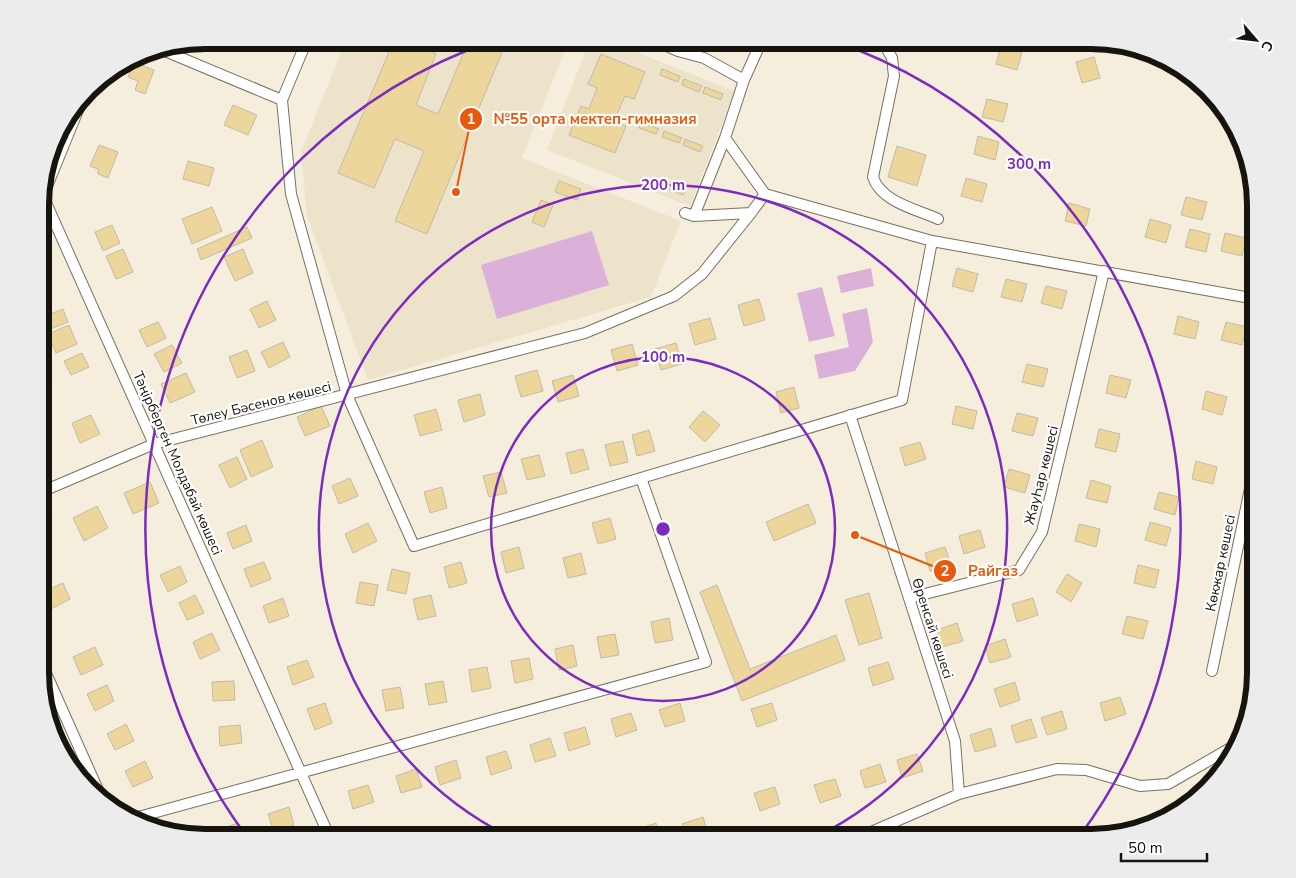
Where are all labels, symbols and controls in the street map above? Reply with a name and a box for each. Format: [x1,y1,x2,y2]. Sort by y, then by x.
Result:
north arrow [1231,15,1281,65]
text: С [1256,37,1278,55]
callout: №55 орта мектеп-гимназия [459,104,707,134]
text: 1 [466,109,476,129]
text: №55 орта мектеп-гимназия [493,109,697,129]
text: 300 m [1007,154,1051,174]
text: 200 m [641,175,685,195]
text: 100 m [641,347,685,367]
street label: Тәңірберген Молдабай көшесі [128,368,227,558]
street label: Төлеу Бәсенов көшесі [189,377,333,430]
street label: ЖауҺар көшесі [1020,424,1063,527]
street label: Көкжар көшесі [1201,513,1240,613]
centre of rings [654,520,672,538]
callout: Райгаз [932,556,1028,586]
text: 2 [940,561,950,581]
text: Райгаз [968,561,1018,581]
street label: Өренсай көшесі [907,575,958,681]
scale bar [1121,830,1207,862]
text: 50 m [1128,838,1163,858]

